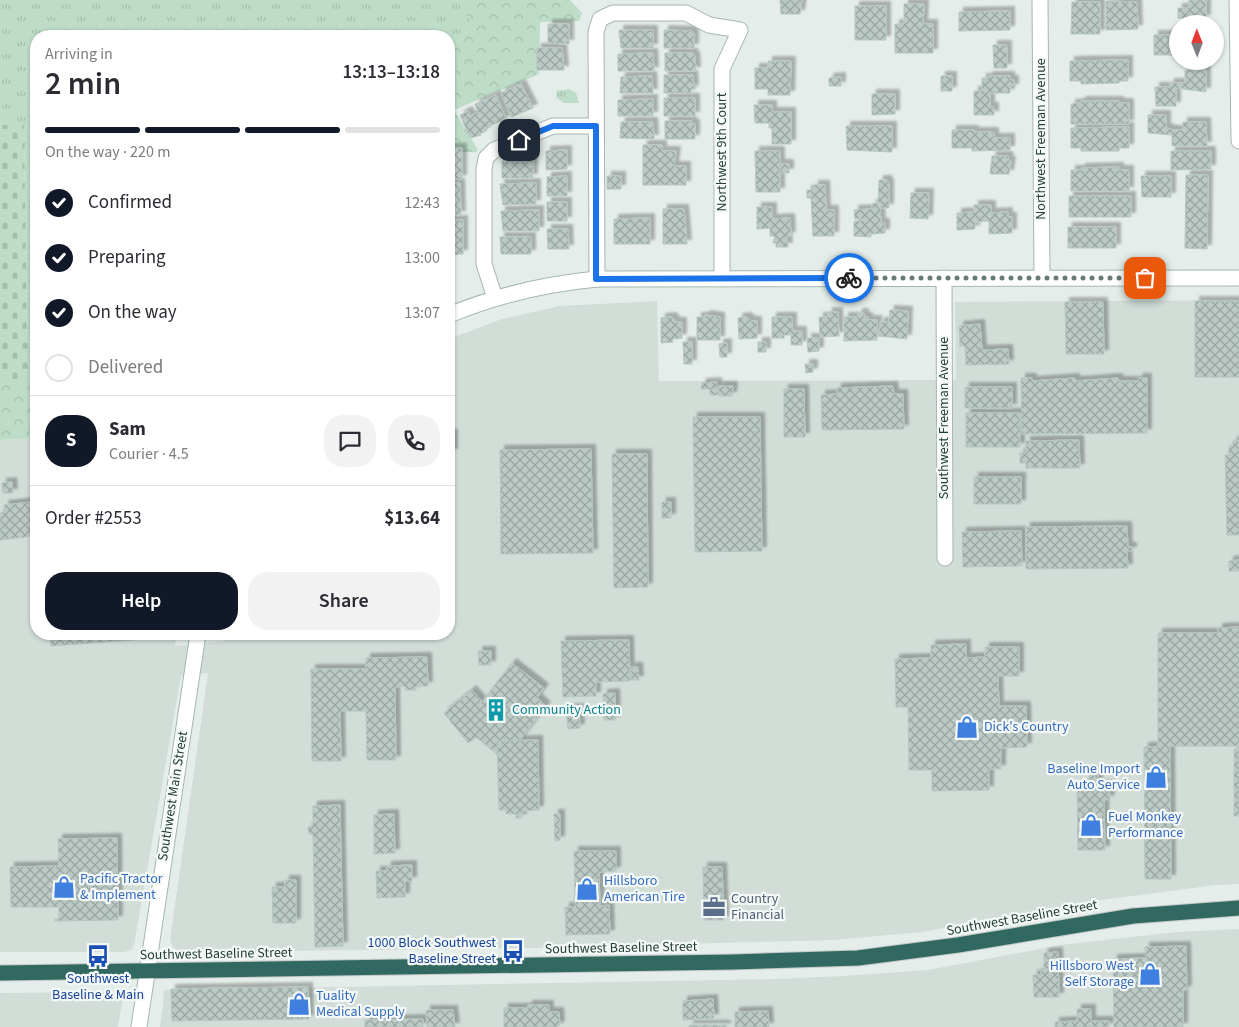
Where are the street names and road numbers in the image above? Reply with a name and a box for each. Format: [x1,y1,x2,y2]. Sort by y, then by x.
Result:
street label: Northwest Freeman Avenue [1031,58,1051,220]
street label: Northwest 9th Court [712,92,732,211]
street label: Southwest Freeman Avenue [934,337,954,499]
street label: Southwest Main Street [153,729,193,862]
street label: Southwest Baseline Street [945,895,1099,941]
street label: Southwest Baseline Street [544,937,698,959]
street label: Southwest Baseline Street [139,943,293,965]

